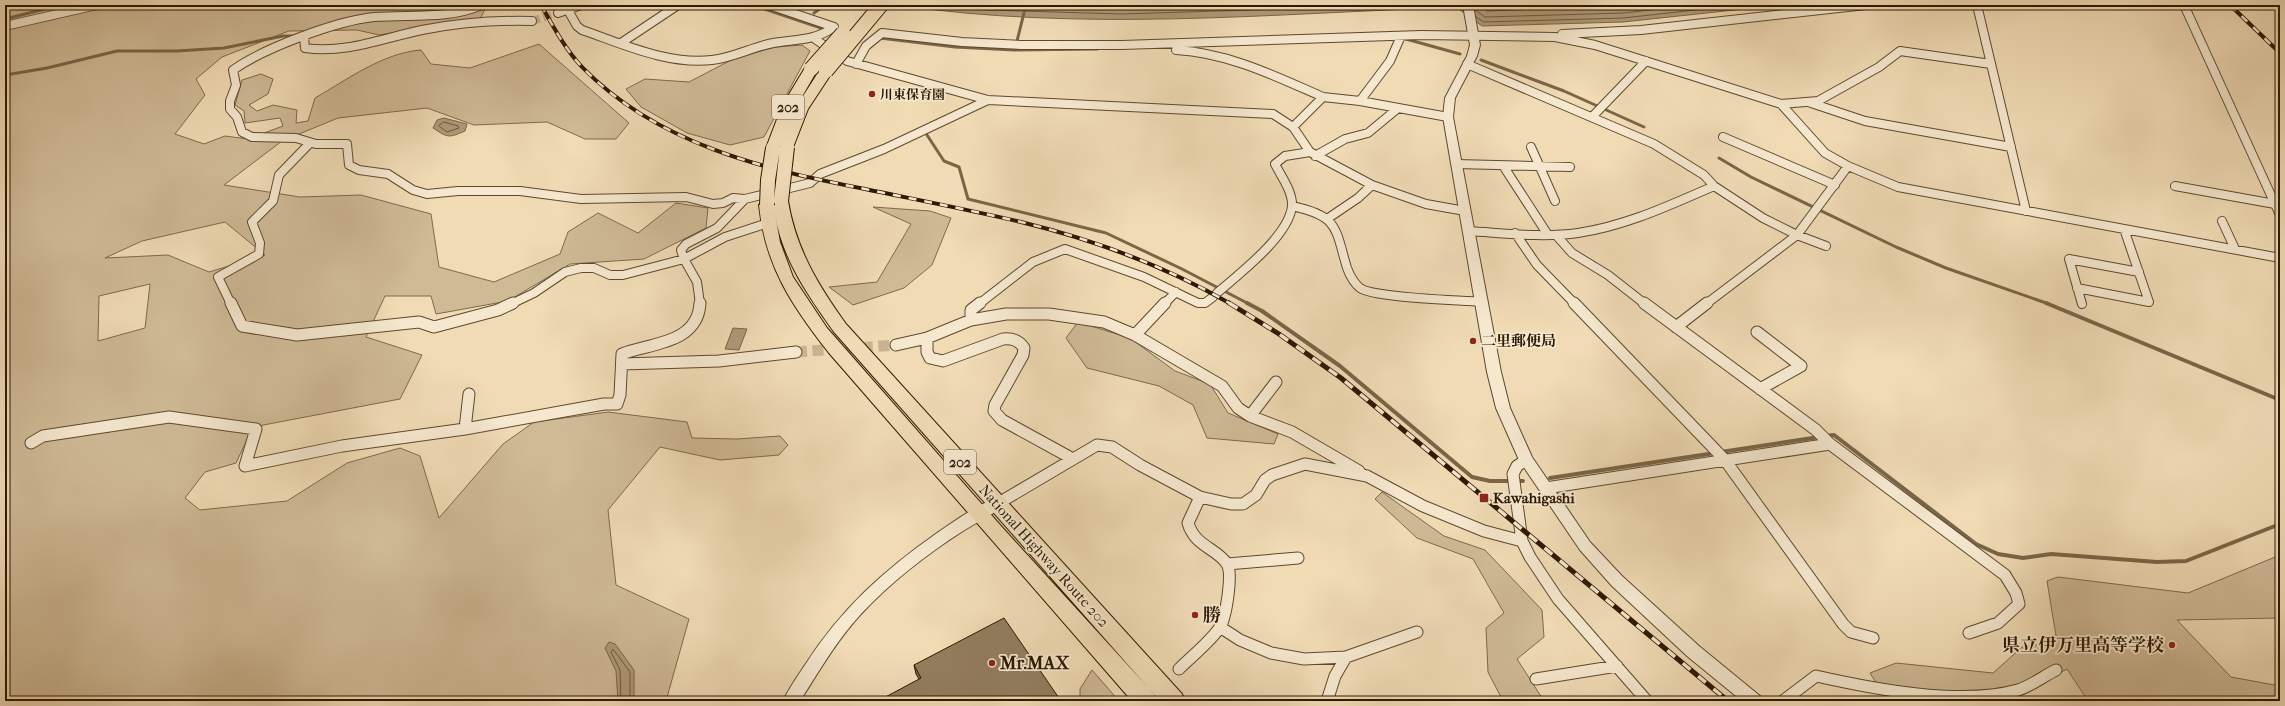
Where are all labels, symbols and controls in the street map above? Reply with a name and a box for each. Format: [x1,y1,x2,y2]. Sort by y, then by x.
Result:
place label: 川東保育園 [880,87,945,102]
marker: 川東保育園 [867,89,877,99]
road number: 202 [772,95,804,119]
place label: 二里郵便局 [1481,332,1556,350]
marker: 二里郵便局 [1468,336,1478,346]
road number: 202 [944,450,976,474]
street label: National Highway Route 202 [975,481,1113,631]
place label: Kawahigashi [1493,489,1575,507]
marker: Kawahigashi [1478,492,1490,504]
place label: 勝 [1203,605,1221,626]
marker: 勝 [1190,610,1200,620]
place label: 県立伊万里高等学校 [2002,635,2164,656]
marker: 県立伊万里高等学校 [2167,640,2177,650]
place label: Mr.MAX [999,653,1070,674]
marker: Mr.MAX [987,658,997,668]

